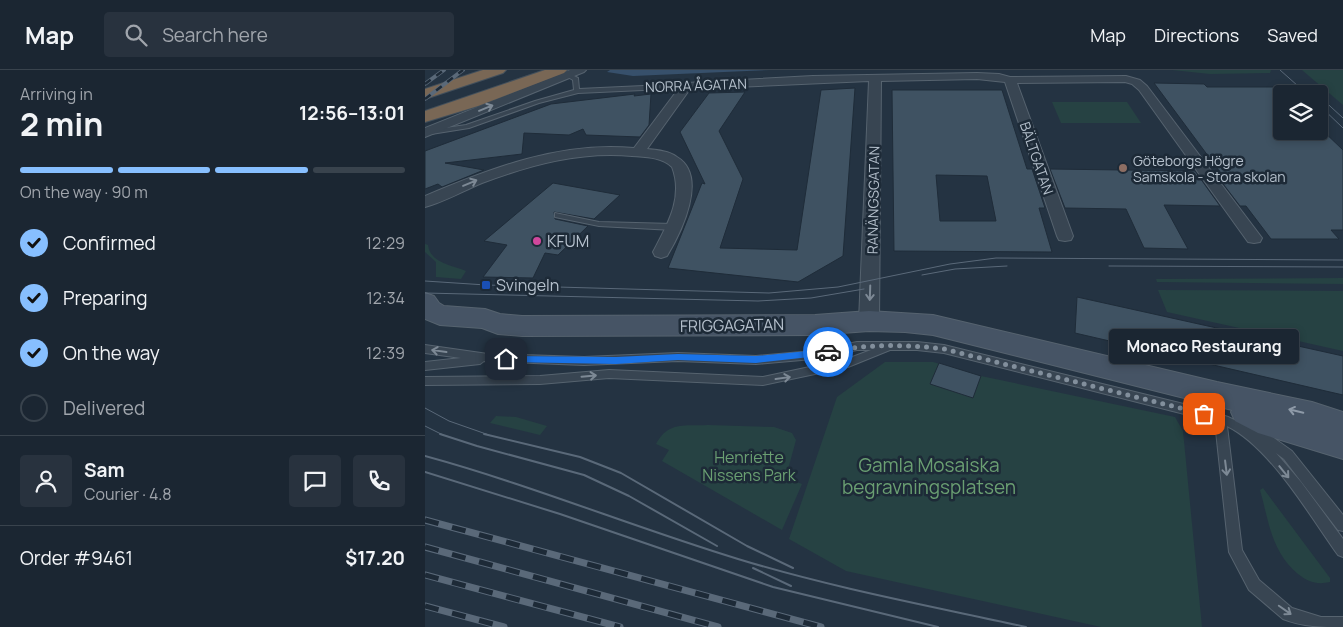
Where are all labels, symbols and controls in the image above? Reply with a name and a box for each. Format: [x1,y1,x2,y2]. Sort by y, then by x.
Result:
search box [104,12,454,57]
text: Map [25,18,74,51]
icon: search [122,21,150,49]
text: Search here [162,22,268,48]
text: Map [1090,23,1126,47]
text: Directions [1154,23,1239,47]
text: Saved [1267,23,1318,47]
street label: NORRA ÅGATAN [645,74,747,96]
text: Arriving in [20,83,93,105]
map controls [1273,85,1328,140]
button: layers [1273,85,1328,140]
text: 12:56–13:01 [299,100,405,126]
text: 2 min [20,102,103,146]
one-way arrow [479,103,494,112]
street label: BÄLTGATAN [1016,119,1058,197]
street label: RANÄNGSGATAN [863,146,883,254]
place label: Göteborgs Högre Samskola - Stora skolan [1133,151,1286,186]
marker: Göteborgs Högre Samskola - Stora skolan [1117,162,1129,174]
one-way arrow [462,177,477,187]
text: On the way · 90 m [20,181,148,203]
icon: check [20,229,48,257]
text: Confirmed [63,230,156,256]
place label: KFUM [547,230,589,252]
text: 12:29 [366,232,405,254]
marker: KFUM [531,235,543,247]
place label: Svingeln [496,274,559,296]
marker: Svingeln [480,279,492,291]
icon: check [20,284,48,312]
text: Preparing [63,285,148,311]
one-way arrow [866,285,875,301]
text: 12:34 [367,287,405,309]
street label: FRIGGAGATAN [680,313,784,337]
courier [803,327,853,377]
callout: Monaco Restaurang [1109,329,1299,364]
text: Monaco Restaurang [1126,335,1282,357]
pin [485,338,527,380]
icon: car [814,338,842,366]
icon: check [20,339,48,367]
text: On the way [63,340,160,366]
text: 12:39 [366,342,405,364]
icon: home [492,345,520,373]
one-way arrow [432,346,448,356]
one-way arrow [581,371,597,381]
one-way arrow [775,373,791,383]
pin [1183,393,1225,435]
text: Delivered [63,395,145,421]
icon: bag [1190,400,1218,428]
one-way arrow [1289,406,1305,415]
park label: Henriette Nissens Park [702,446,797,486]
park label: Gamla Mosaiska begravningsplatsen [842,452,1016,500]
button: person [20,455,72,507]
button: chat [289,455,341,507]
button: phone [353,455,405,507]
text: Sam [84,457,125,483]
one-way arrow [1221,459,1231,475]
one-way arrow [1278,466,1290,479]
text: Courier · 4.8 [84,483,172,505]
text: Order #9461 [20,545,133,571]
text: $17.20 [345,545,405,571]
one-way arrow [1278,605,1292,615]

